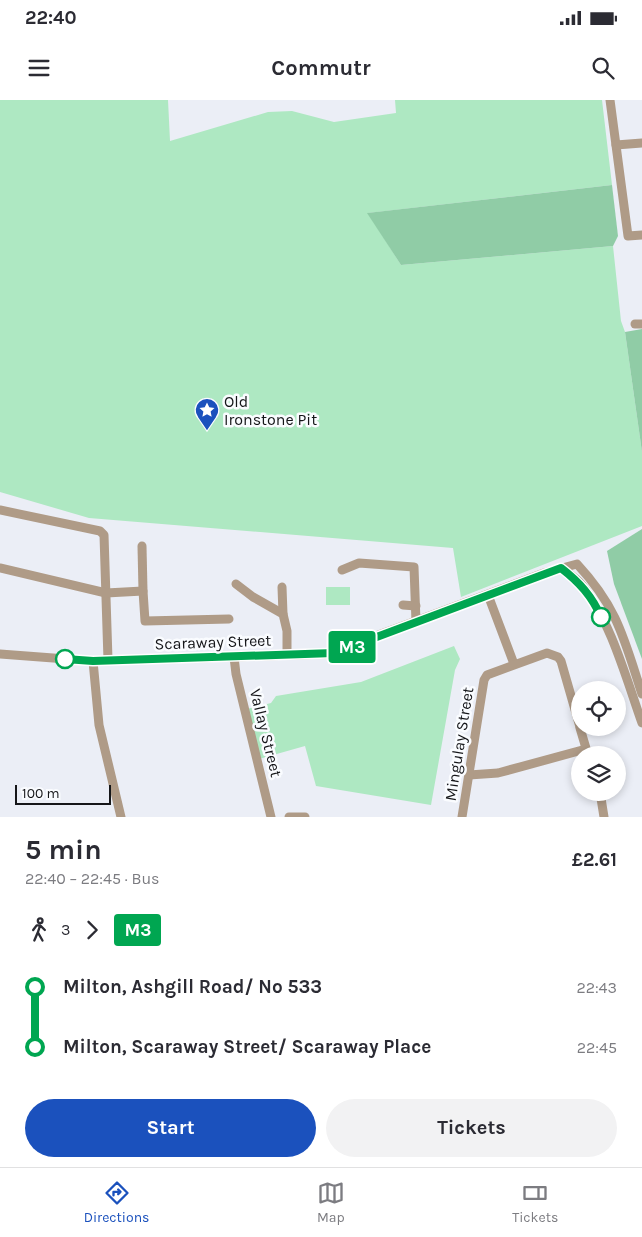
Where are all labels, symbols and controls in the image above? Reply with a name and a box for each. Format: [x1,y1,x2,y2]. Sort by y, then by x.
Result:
text: 22:40 [25,7,76,29]
icon: menu [25,54,53,82]
icon: search [589,54,617,82]
text: Commutr [271,55,371,81]
place label: Old Ironstone Pit [224,392,317,429]
place icon: Old Ironstone Pit [194,397,220,431]
unlabelled marker [591,607,611,627]
street label: Scaraway Street [154,630,272,654]
line badge: M3 [330,631,374,663]
text: M3 [339,636,365,658]
unlabelled marker [55,649,75,669]
map controls [571,681,626,801]
button: locate [571,681,626,736]
street label: Mingulay Street [441,686,477,802]
street label: Vallay Street [246,687,286,779]
button: layers [571,746,626,801]
scale bar [15,782,111,805]
text: 100 m [22,785,60,802]
text: 5 min [25,833,102,866]
text: £2.61 [572,849,617,871]
text: 22:40 – 22:45 · Bus [25,869,160,888]
icon: walk [25,916,53,944]
icon: forward [78,916,106,944]
text: M3 [124,919,151,941]
text: 3 [61,920,70,939]
text: Milton, Ashgill Road/ No 533 [63,976,322,998]
text: 22:43 [576,978,617,997]
text: Milton, Scaraway Street/ Scaraway Place [63,1036,431,1058]
text: 22:45 [577,1038,617,1057]
button: Start [25,1099,316,1157]
button: Tickets [326,1099,617,1157]
tab: Directions [84,1179,149,1226]
tab: Map [317,1179,345,1226]
tab: Tickets [512,1179,558,1226]

